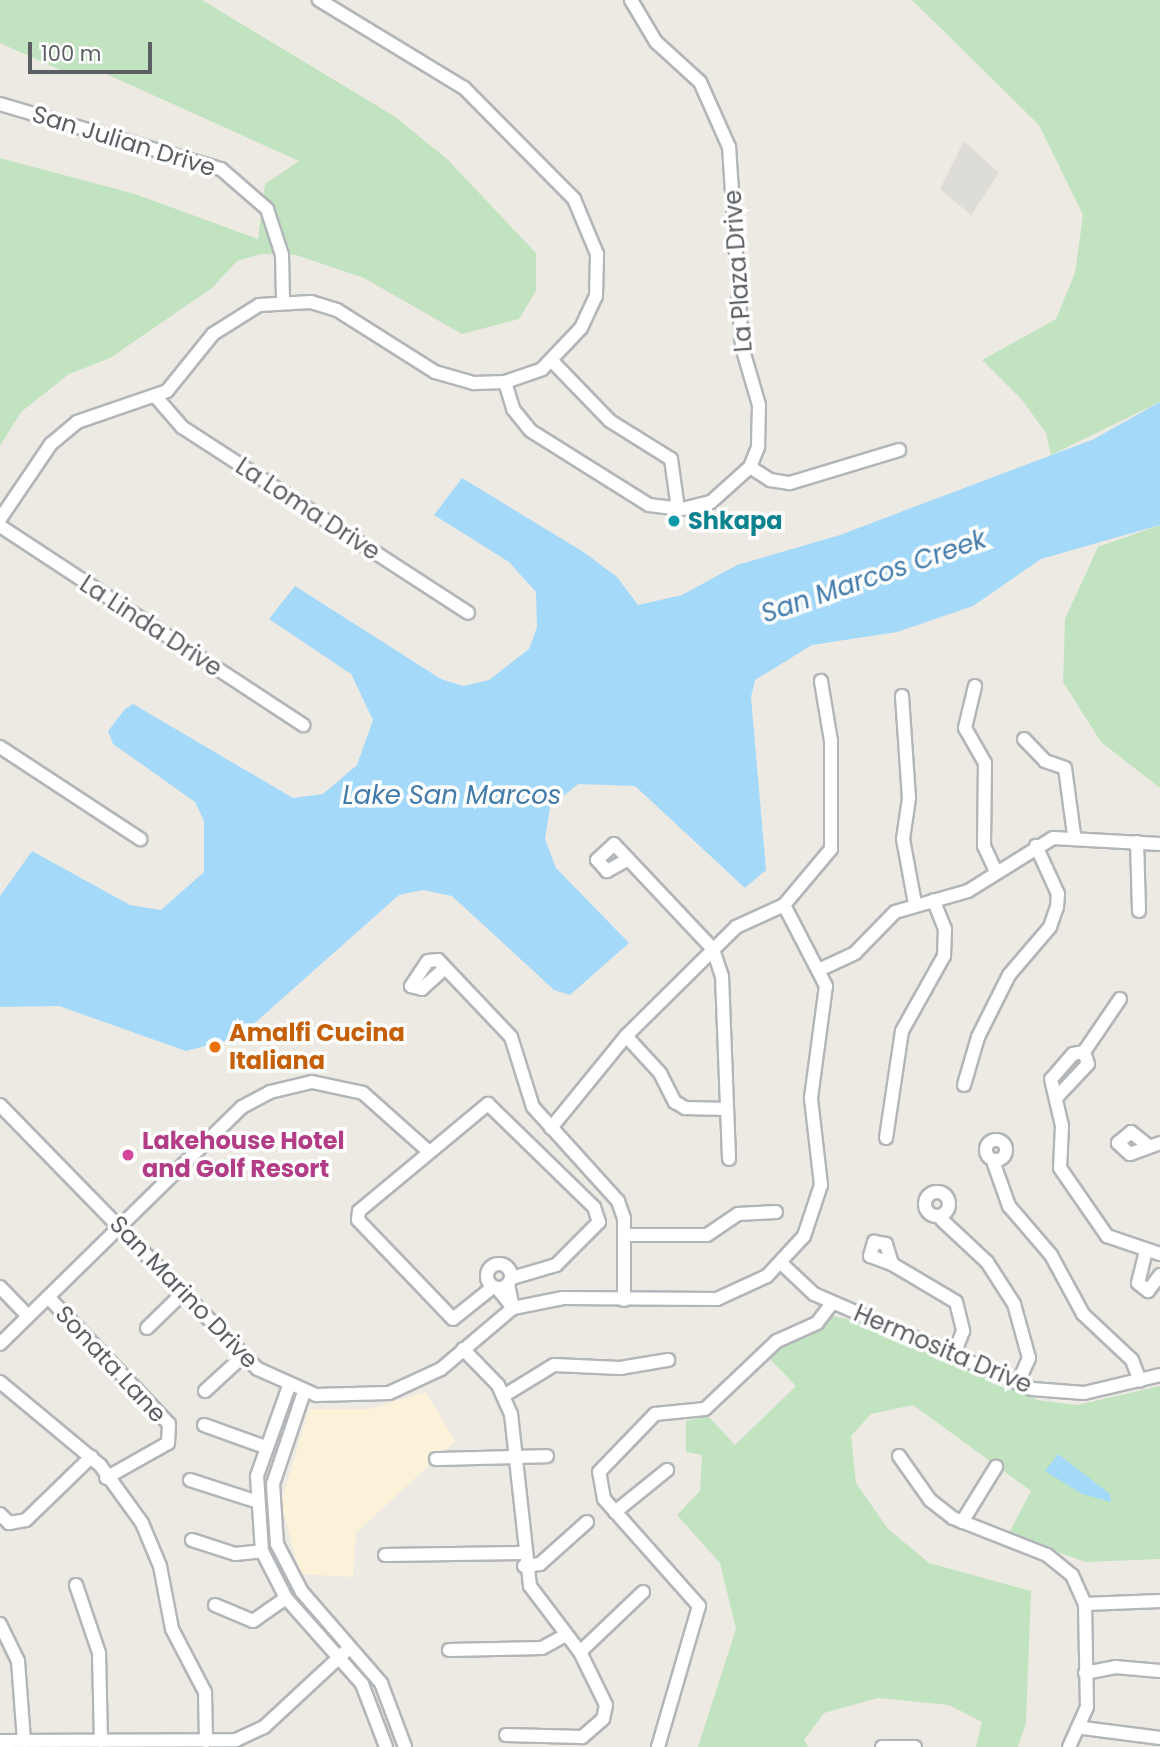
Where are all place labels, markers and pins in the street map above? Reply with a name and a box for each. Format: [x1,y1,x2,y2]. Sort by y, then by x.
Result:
place label: Shkapa [688,507,783,535]
marker: Shkapa [666,513,682,529]
place label: Amalfi Cucina Italiana [229,1019,405,1075]
marker: Amalfi Cucina Italiana [207,1039,223,1055]
place label: Lakehouse Hotel and Golf Resort [142,1127,345,1183]
marker: Lakehouse Hotel and Golf Resort [120,1147,136,1163]

